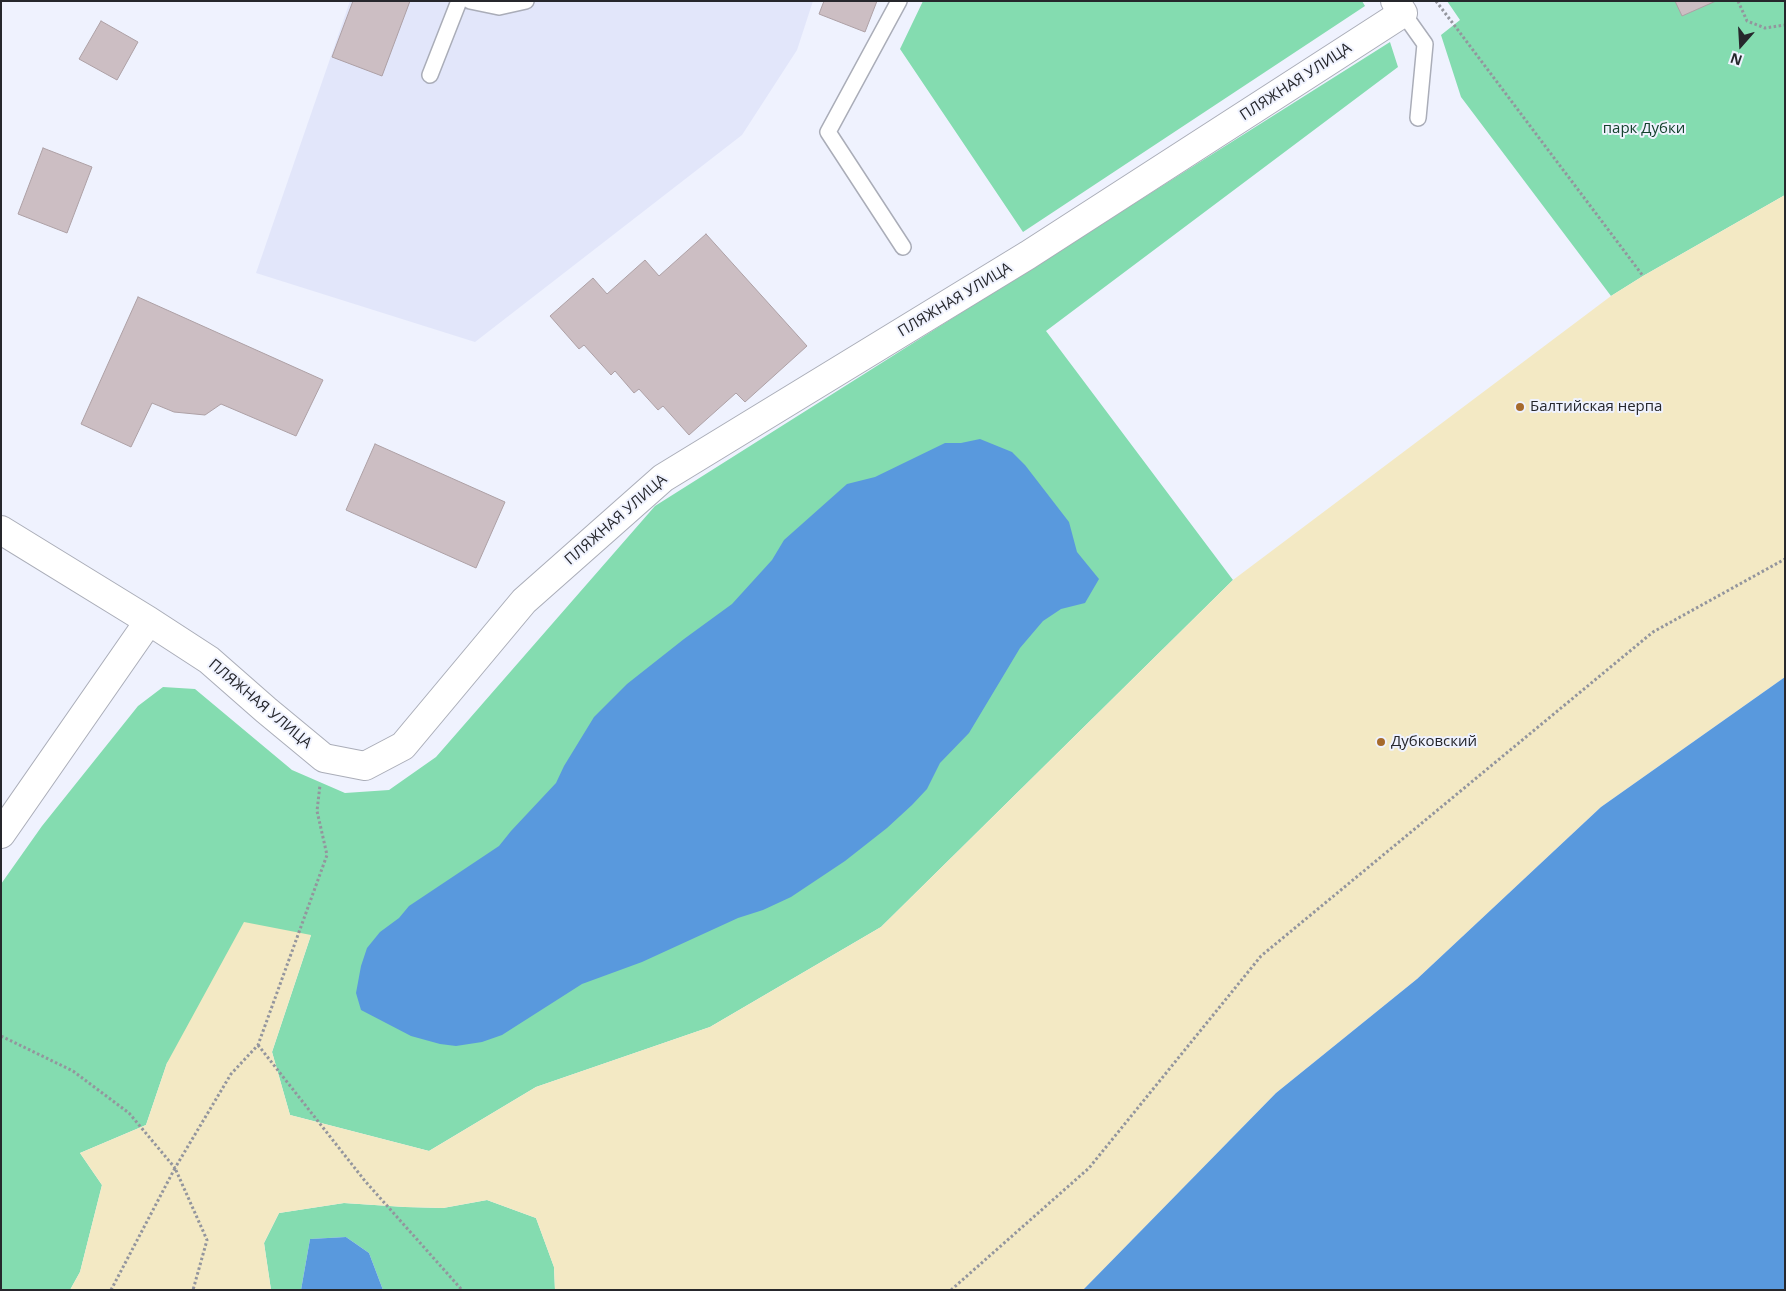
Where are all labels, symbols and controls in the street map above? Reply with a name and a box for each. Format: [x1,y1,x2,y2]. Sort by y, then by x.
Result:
north arrow [1716,20,1766,70]
street label: ПЛЯЖНАЯ УЛИЦА [1237,39,1355,125]
text: N [1727,49,1744,70]
park label: парк Дубки [1603,120,1685,138]
street label: ПЛЯЖНАЯ УЛИЦА [895,259,1015,341]
place label: Балтийская нерпа [1530,398,1662,416]
marker: Балтийская нерпа [1514,401,1526,413]
street label: ПЛЯЖНАЯ УЛИЦА [561,471,671,569]
street label: ПЛЯЖНАЯ УЛИЦА [205,656,315,752]
place label: Дубковский [1391,733,1477,751]
marker: Дубковский [1375,736,1387,748]

